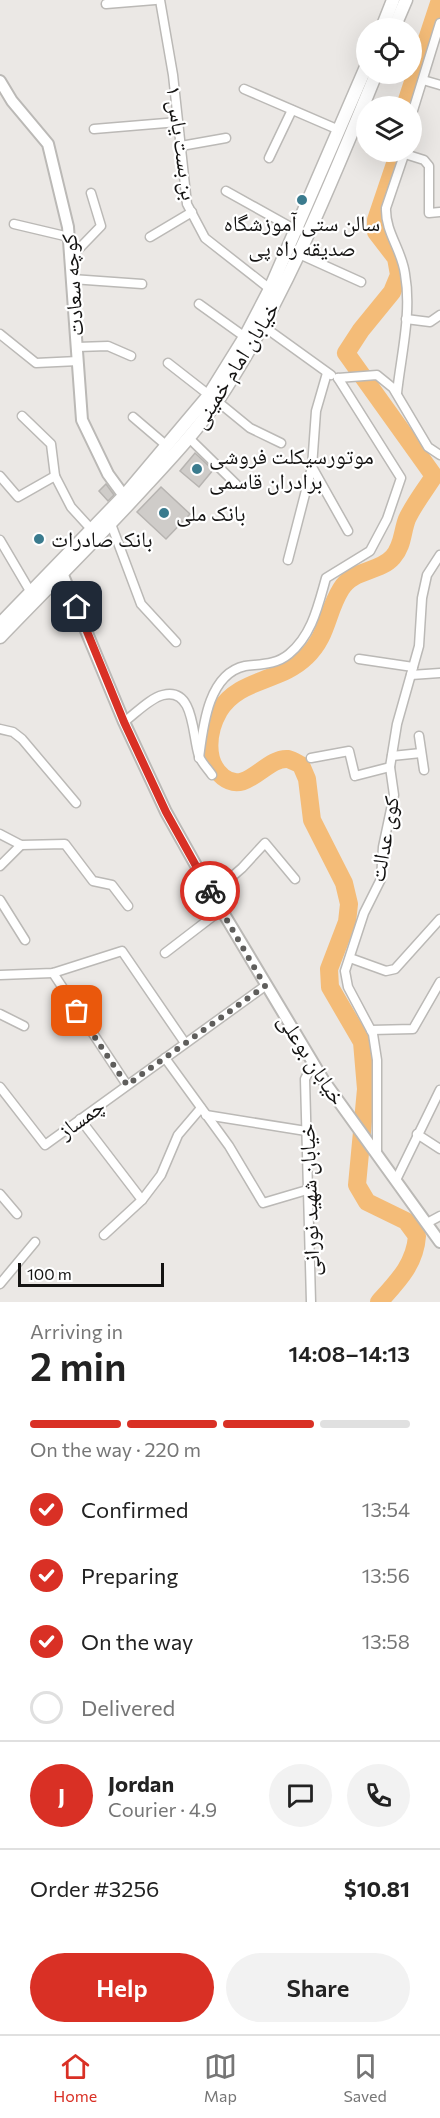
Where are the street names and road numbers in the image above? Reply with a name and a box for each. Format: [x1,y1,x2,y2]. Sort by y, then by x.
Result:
street label: بن بست یاس ۱ [160,84,204,202]
street label: کوچه سعادت [54,233,89,337]
street label: خیابان امام خمینی [185,296,286,434]
street label: کوی عدالت [363,794,405,884]
street label: خیابان بوعلی [272,1008,352,1110]
street label: چمساز [51,1091,110,1145]
street label: خیابان شهید نورانی [292,1123,326,1277]

